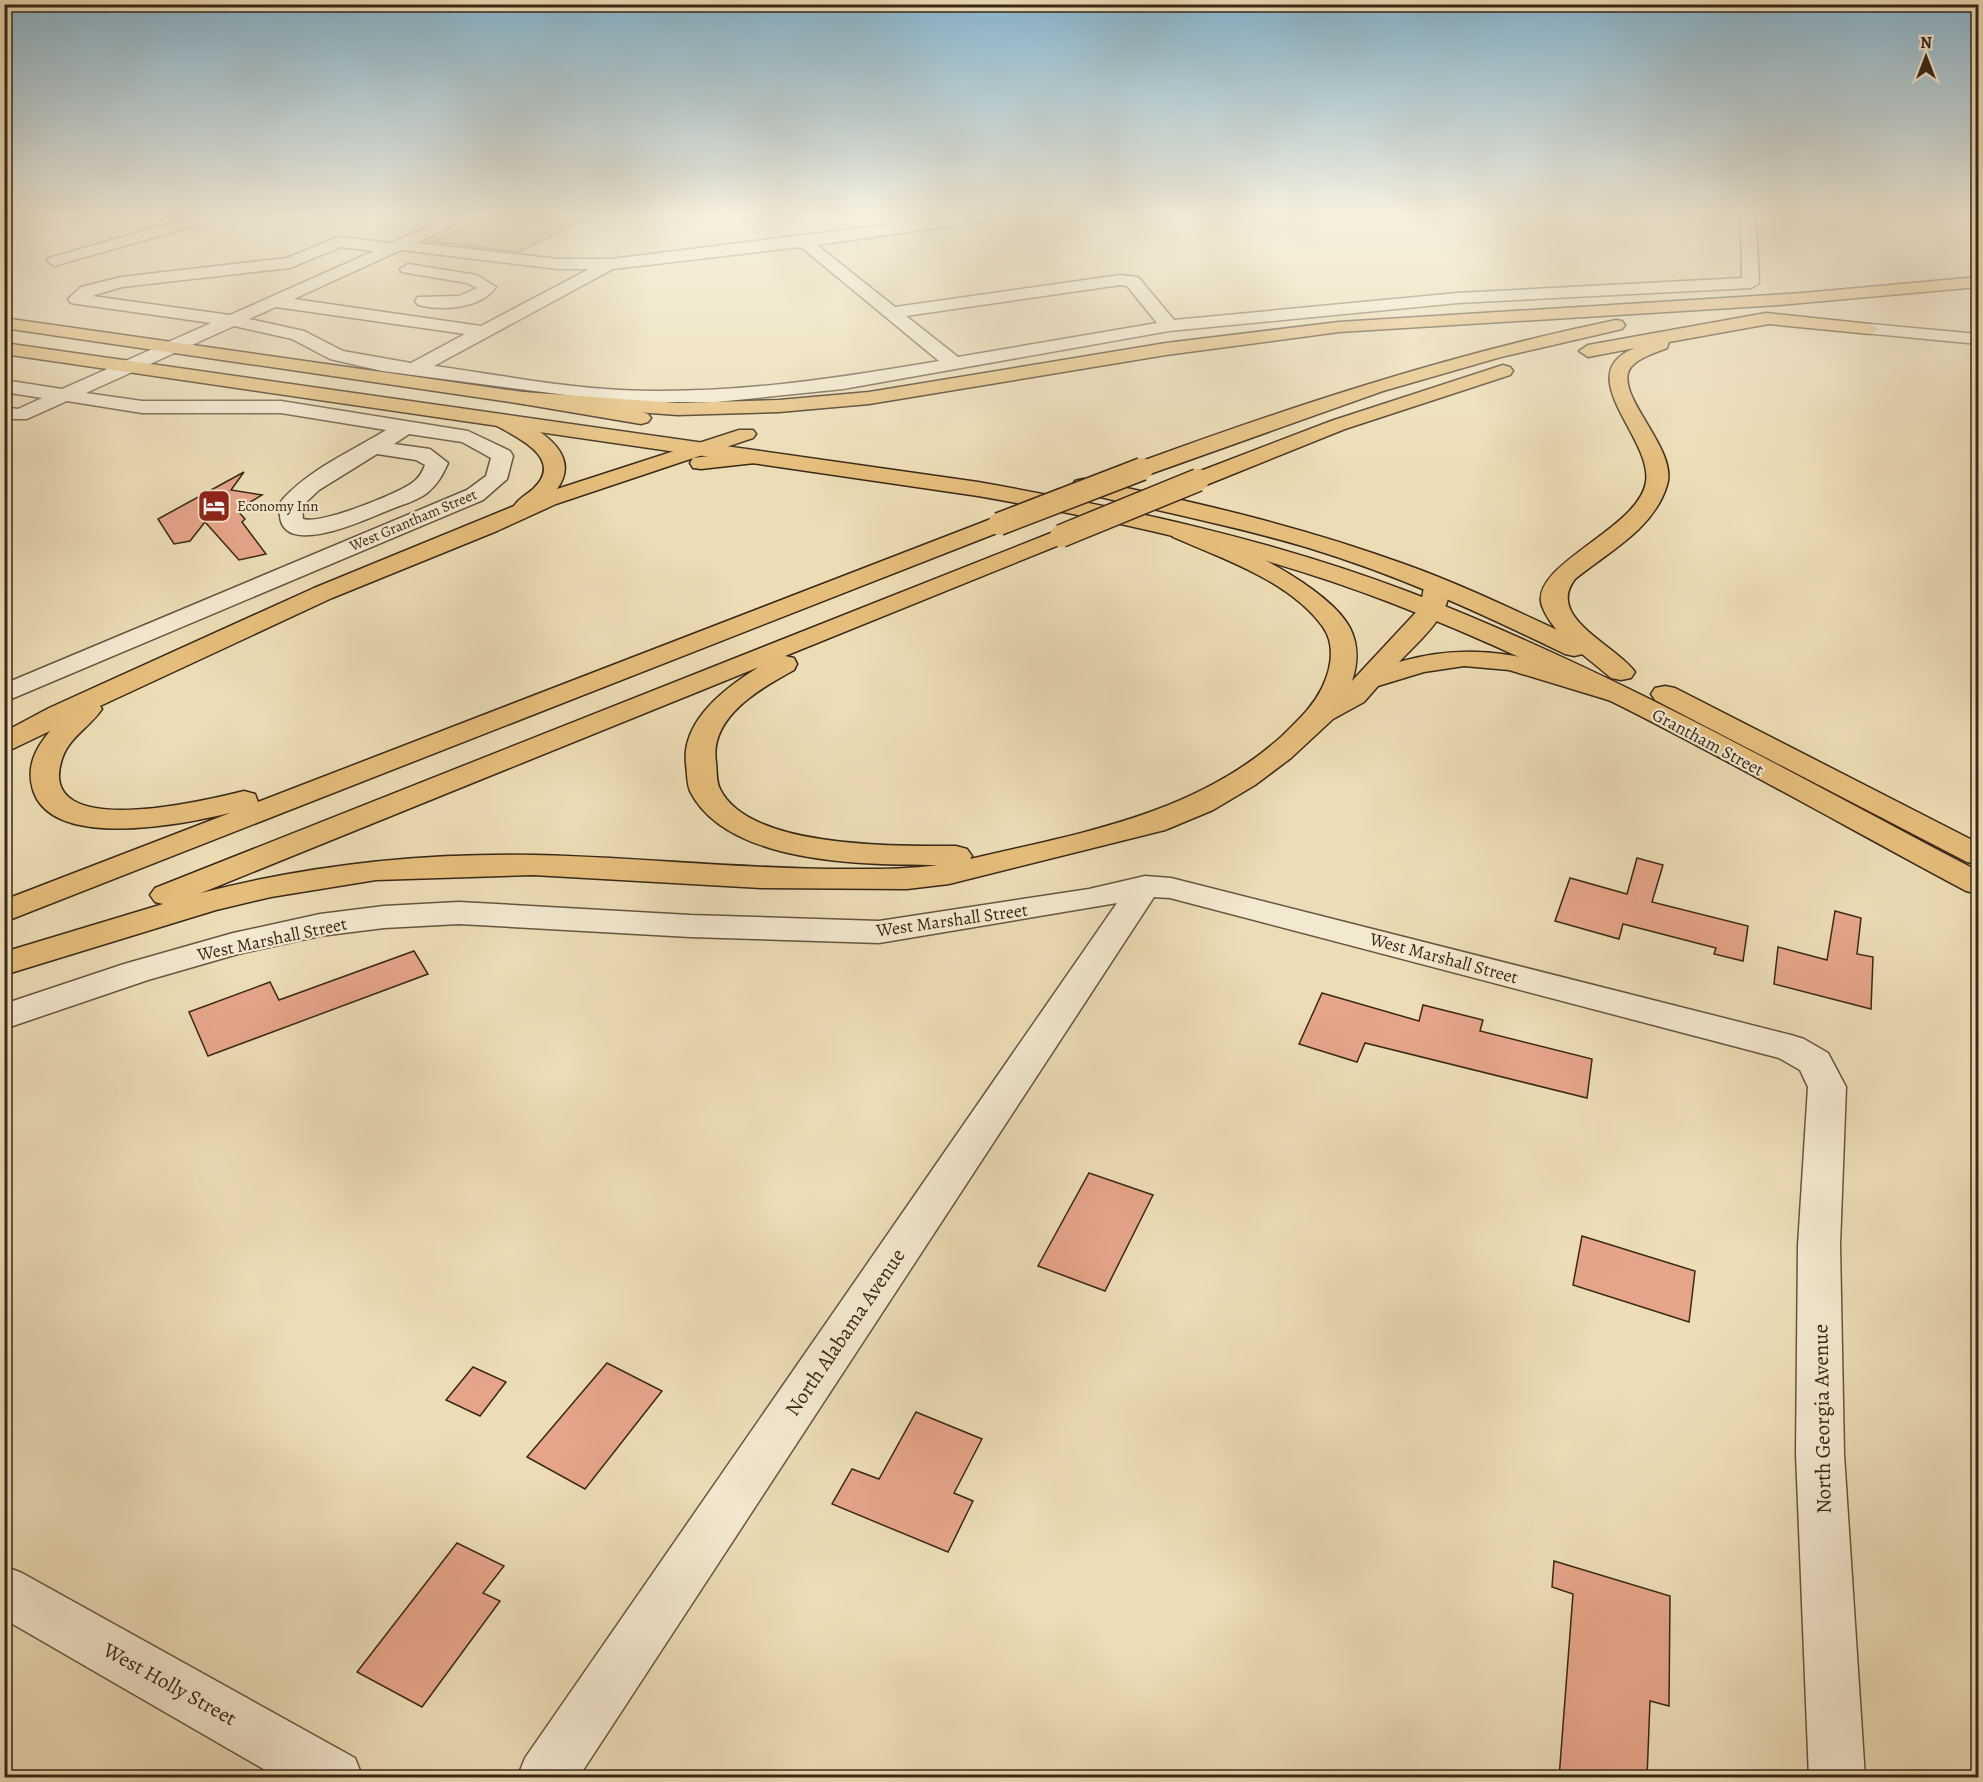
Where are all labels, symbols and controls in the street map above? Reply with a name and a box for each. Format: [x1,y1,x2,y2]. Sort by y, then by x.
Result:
north arrow [1896,27,1956,87]
text: N [1920,32,1932,54]
street label: West Grantham Street [345,484,480,556]
hotel icon: Economy Inn [196,488,232,524]
place label: Economy Inn [237,496,318,516]
street label: Grantham Street [1648,702,1768,782]
street label: West Marshall Street [874,898,1029,943]
street label: West Marshall Street [194,911,349,967]
street label: West Marshall Street [1366,926,1521,989]
street label: North Alabama Avenue [778,1243,912,1421]
street label: North Georgia Avenue [1806,1324,1838,1514]
street label: West Holly Street [98,1635,242,1732]

